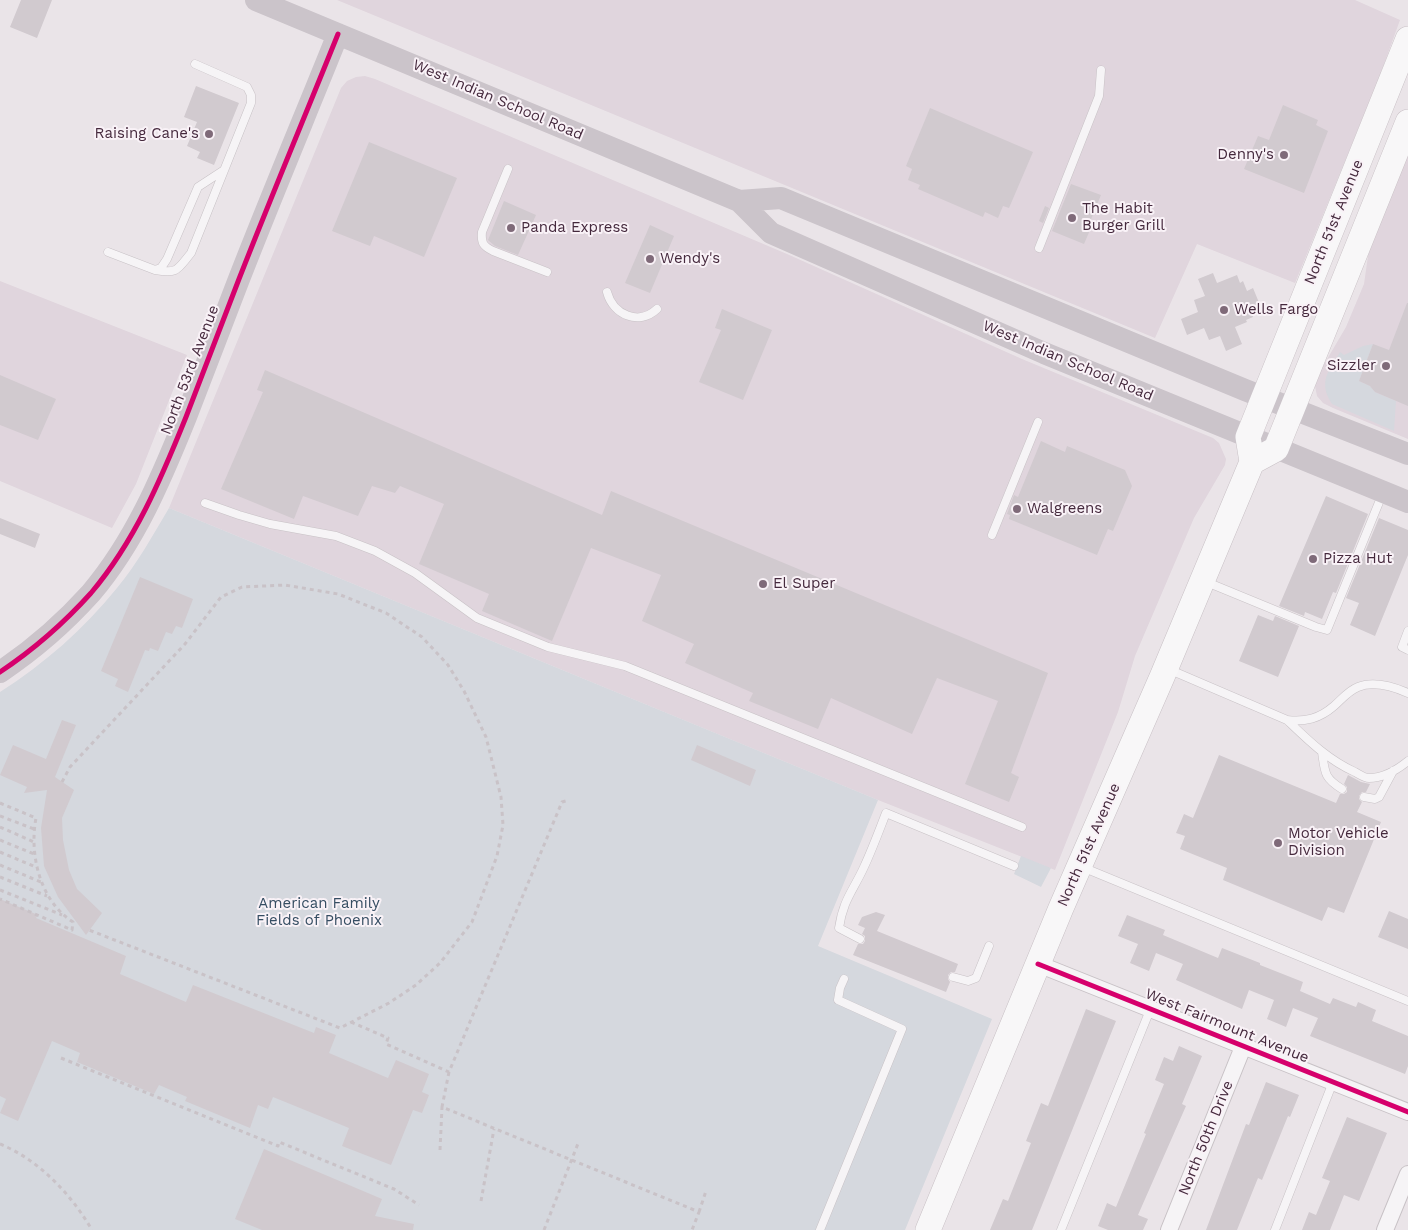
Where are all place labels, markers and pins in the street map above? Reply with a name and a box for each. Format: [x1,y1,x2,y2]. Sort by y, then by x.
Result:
place label: Raising Cane's [95,125,199,143]
marker: Raising Cane's [203,128,215,140]
place label: Denny's [1217,146,1274,164]
marker: Denny's [1278,149,1290,161]
place label: The Habit Burger Grill [1082,200,1165,235]
marker: The Habit Burger Grill [1066,212,1078,224]
place label: Panda Express [521,219,628,237]
marker: Panda Express [505,222,517,234]
place label: Wendy's [660,250,720,268]
marker: Wendy's [644,253,656,265]
place label: Wells Fargo [1234,301,1318,319]
marker: Wells Fargo [1218,304,1230,316]
place label: Sizzler [1327,357,1376,375]
marker: Sizzler [1380,360,1392,372]
place label: Walgreens [1027,500,1102,518]
marker: Walgreens [1011,503,1023,515]
place label: Pizza Hut [1323,550,1392,568]
marker: Pizza Hut [1307,553,1319,565]
place label: El Super [773,575,835,593]
marker: El Super [757,578,769,590]
place label: Motor Vehicle Division [1288,825,1389,860]
marker: Motor Vehicle Division [1272,837,1284,849]

